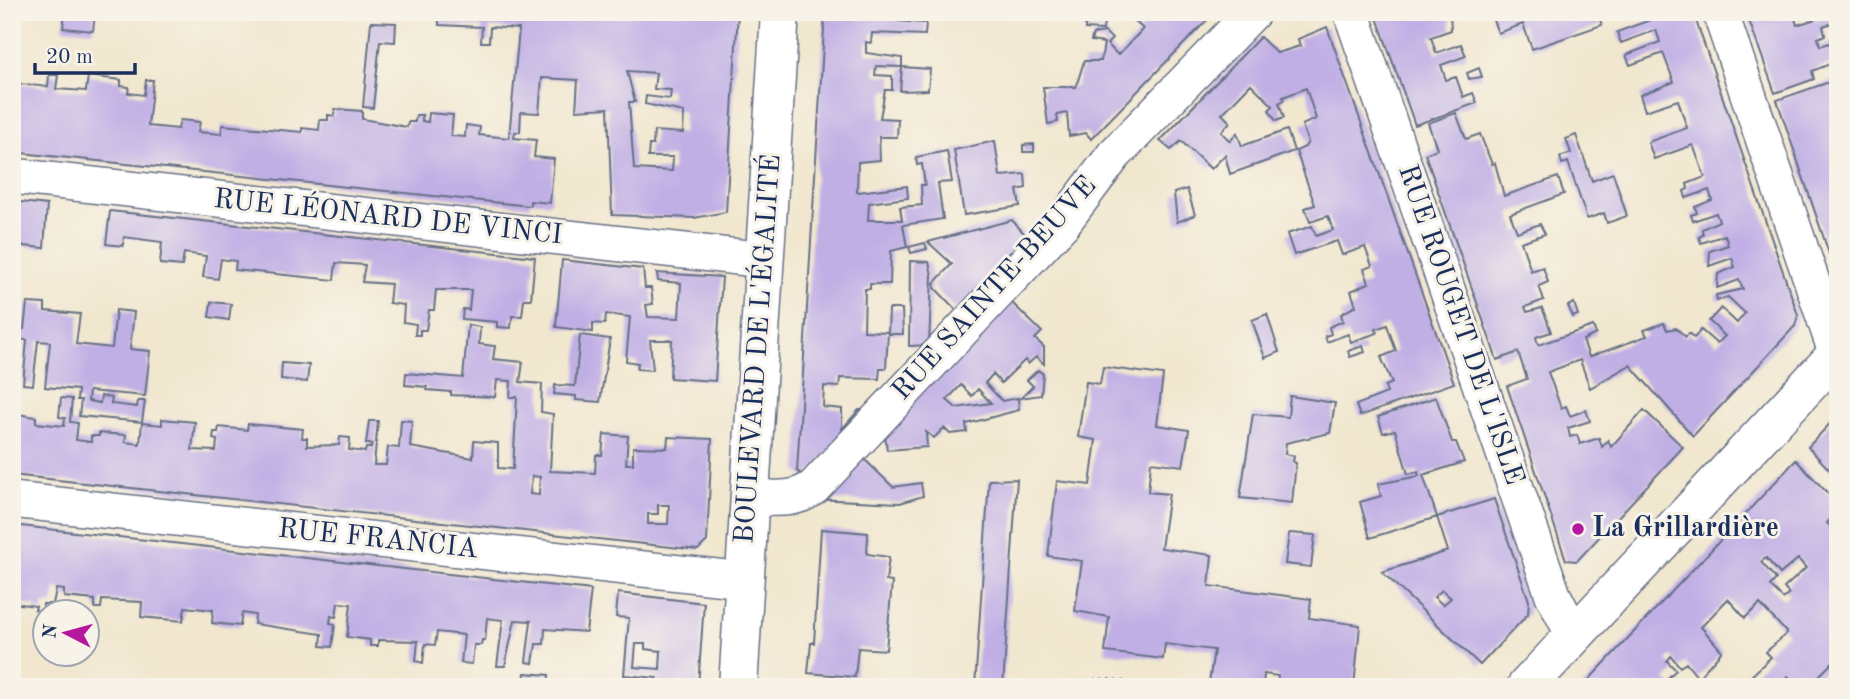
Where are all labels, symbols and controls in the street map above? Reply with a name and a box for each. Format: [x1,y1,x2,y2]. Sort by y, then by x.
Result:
scale bar [35,32,135,76]
text: 20 m [46,47,93,68]
street label: BOULEVARD DE L'ÉGALITÉ [726,153,787,545]
street label: RUE ROUGET DE L'ISLE [1392,161,1528,489]
street label: RUE SAINTE-BEUVE [888,172,1102,406]
street label: RUE LÉONARD DE VINCI [212,181,564,250]
place label: La Grillardière [1592,515,1779,543]
street label: RUE FRANCIA [277,516,479,564]
marker: La Grillardière [1570,521,1586,537]
north arrow [32,598,102,668]
text: N [41,623,62,640]

